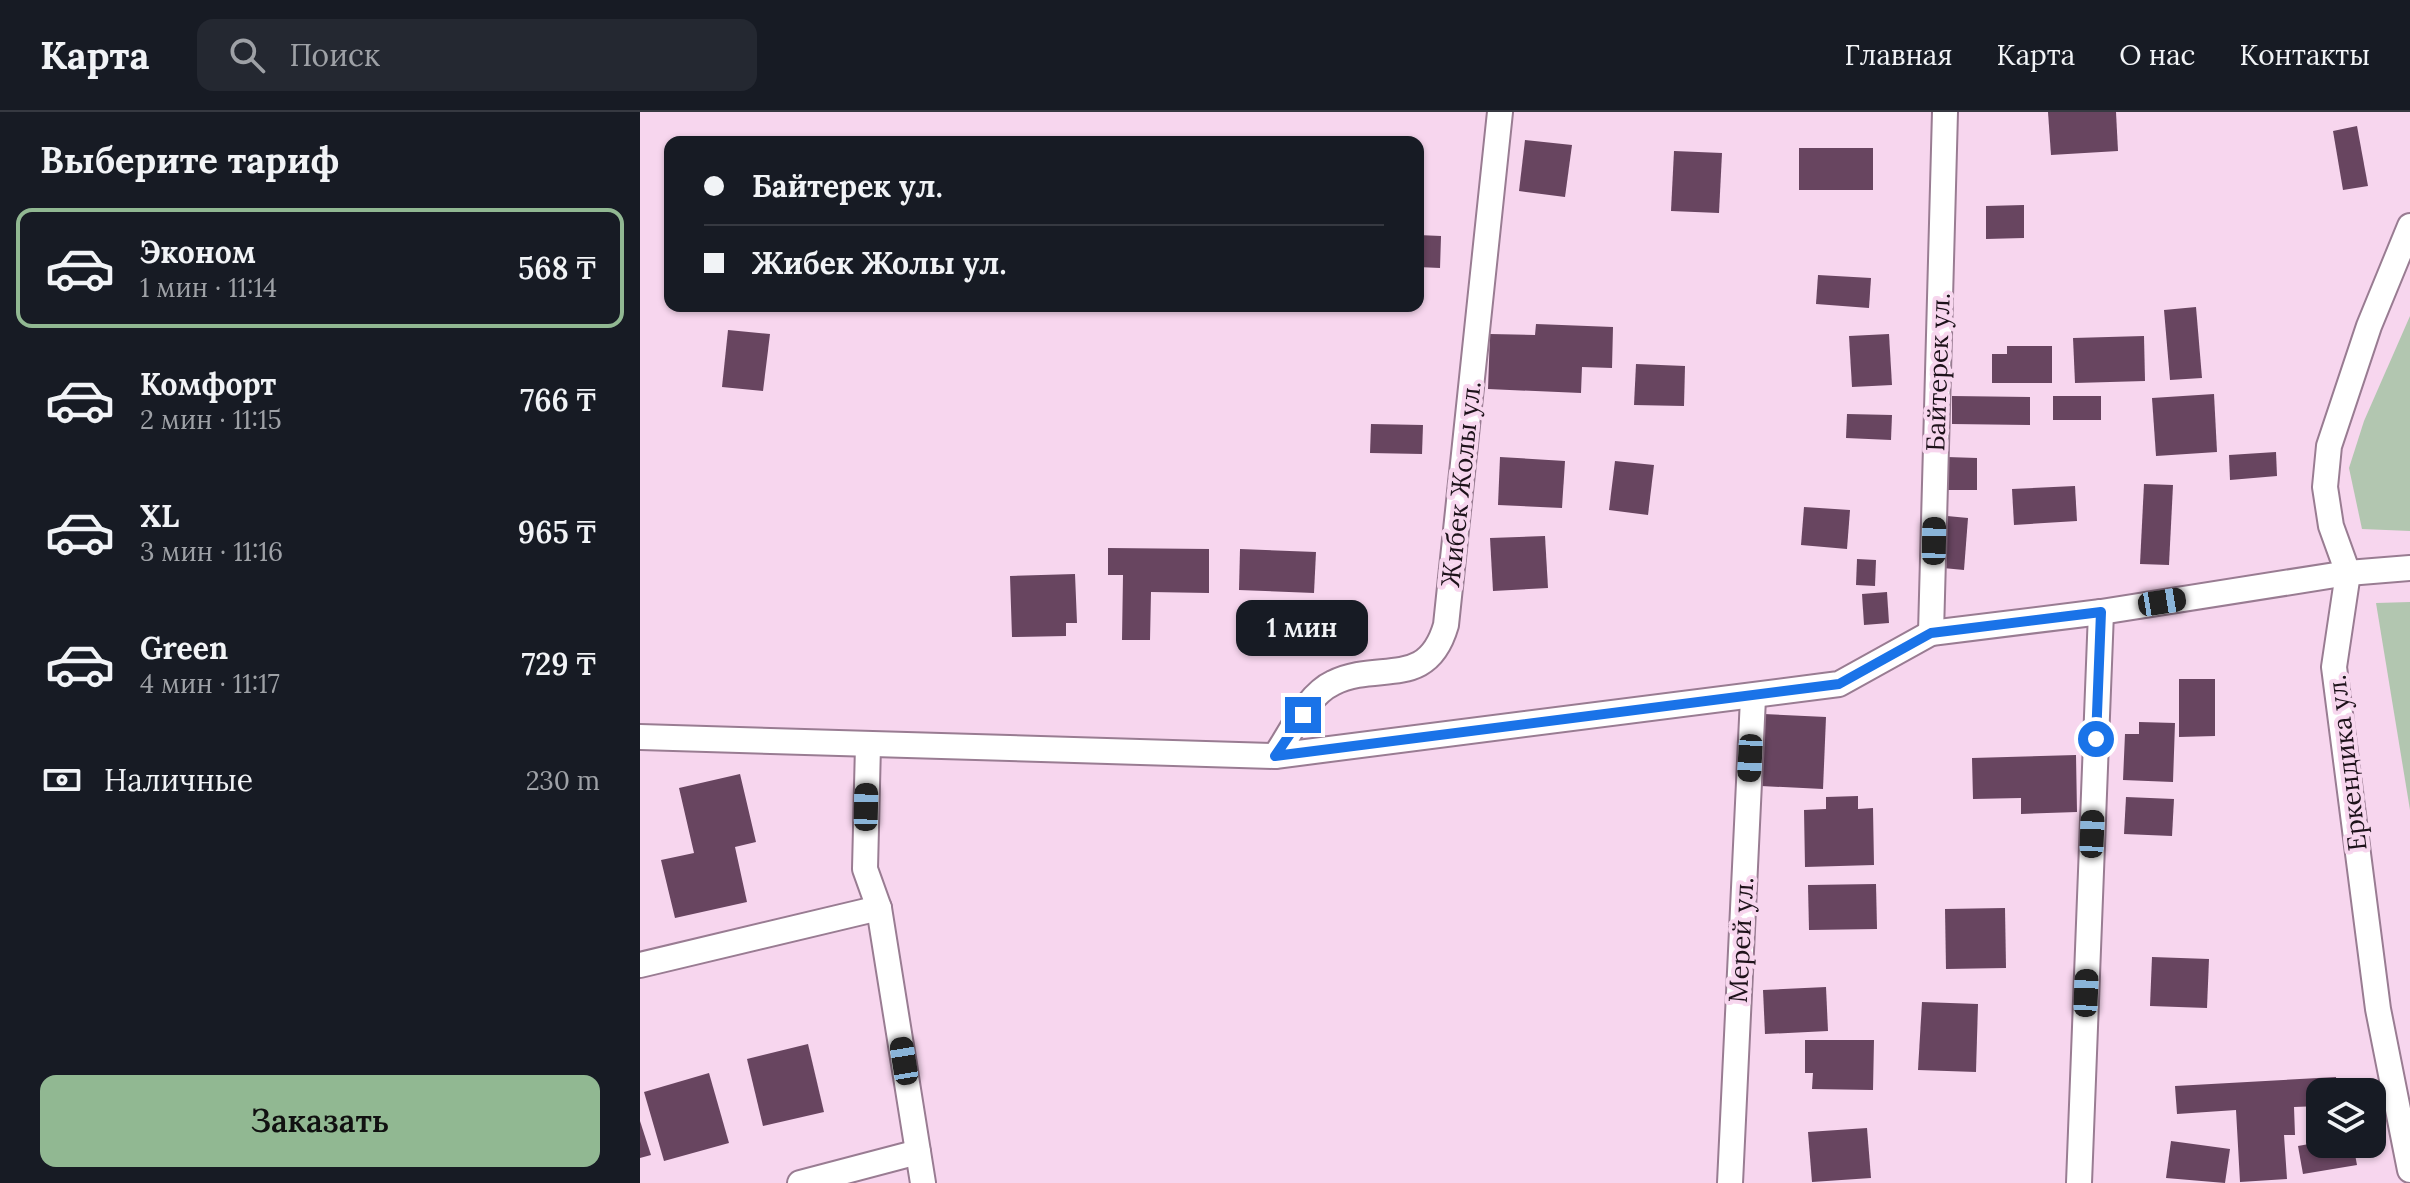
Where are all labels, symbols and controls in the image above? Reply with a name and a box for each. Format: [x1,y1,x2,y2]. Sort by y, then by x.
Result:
search box [197,19,757,91]
text: Карта [40,31,149,79]
icon: search [225,33,269,77]
text: Поиск [289,36,380,74]
text: Главная [1844,37,1953,73]
text: Карта [1997,37,2075,73]
text: О нас [2119,37,2196,73]
text: Контакты [2240,37,2370,73]
text: Выберите тариф [40,137,339,183]
text: Байтерек ул. [752,167,943,205]
icon: car [44,232,116,304]
text: Эконом [140,233,256,271]
text: Жибек Жолы ул. [752,244,1006,282]
text: 568 ₸ [518,249,596,287]
text: 1 мин · 11:14 [140,271,277,304]
street label: Байтерек ул. [1918,292,1957,452]
icon: car [44,364,116,436]
text: Комфорт [140,365,276,403]
street label: Жибек Жолы ул. [1433,379,1488,589]
text: 766 ₸ [520,381,596,419]
text: 2 мин · 11:15 [140,403,282,436]
icon: car [44,496,116,568]
text: XL [140,497,179,535]
text: 965 ₸ [518,513,596,551]
car [1922,517,1946,565]
text: 3 мин · 11:16 [140,535,283,568]
car [2136,586,2188,618]
callout: 1 мин [1237,599,1369,655]
text: 1 мин [1266,611,1338,644]
icon: car [44,628,116,700]
text: Green [140,629,228,667]
text: 729 ₸ [521,645,596,683]
text: 4 мин · 11:17 [140,667,280,700]
street label: Еркендика ул. [2319,673,2374,853]
route end [1285,697,1321,733]
route start [2078,721,2114,757]
car [1737,733,1763,783]
icon: cash [40,758,84,802]
text: Наличные [104,761,253,799]
text: 230 m [526,764,600,797]
car [854,783,878,831]
car [2079,810,2105,858]
street label: Мерей ул. [1721,876,1760,1004]
car [2073,969,2099,1017]
car [888,1035,920,1087]
button: Заказать [40,1075,600,1167]
map controls [2306,1078,2386,1158]
button: layers [2306,1078,2386,1158]

